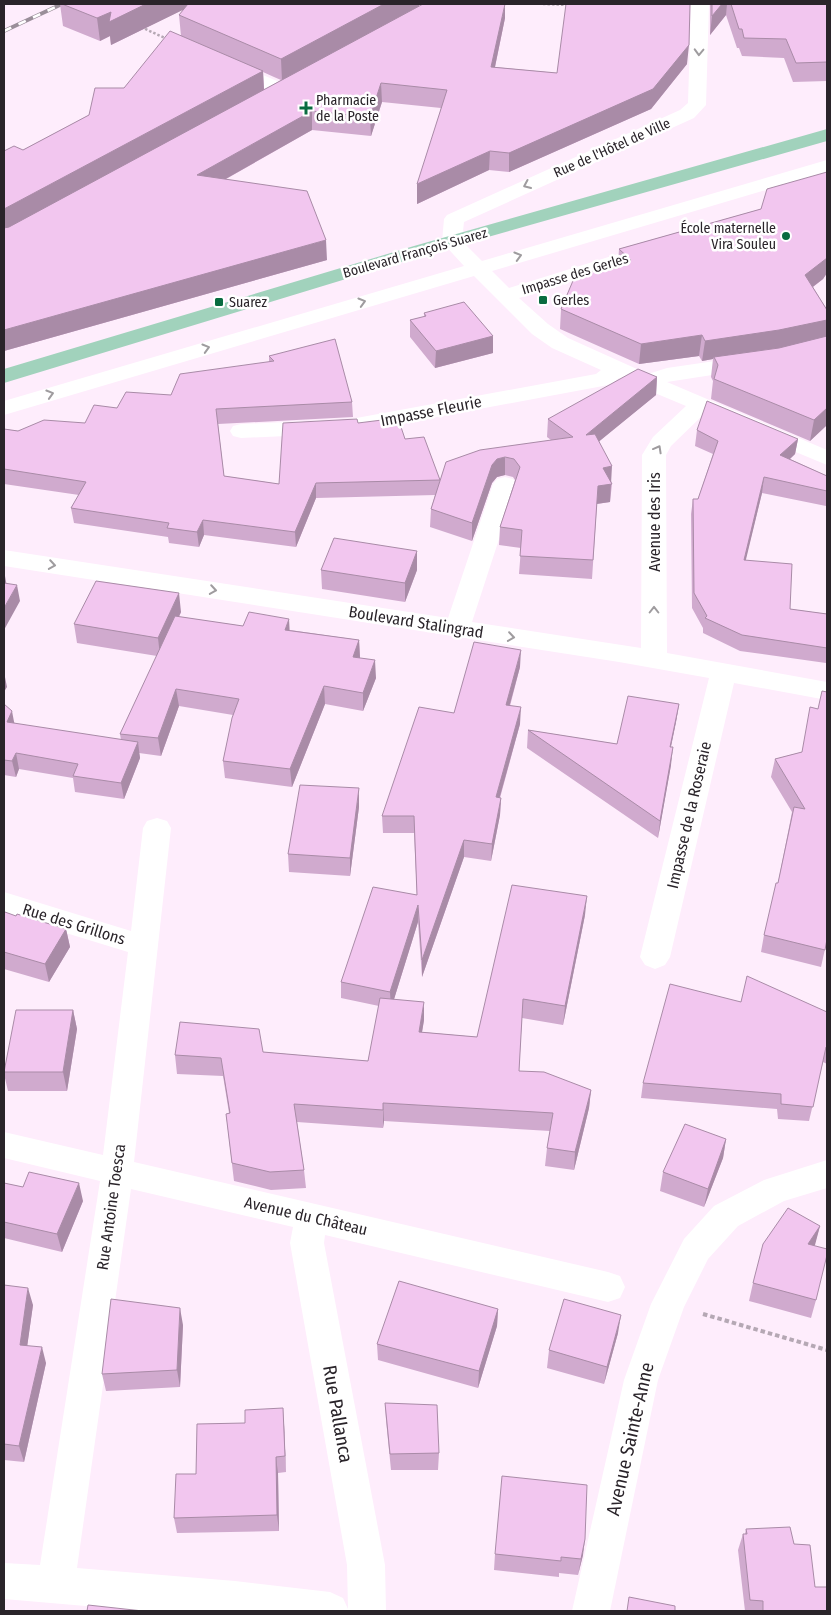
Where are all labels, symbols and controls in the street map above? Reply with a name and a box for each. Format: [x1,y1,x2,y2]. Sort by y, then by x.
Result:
one-way arrow [693,49,704,57]
place label: Pharmacie de la Poste [316,92,379,125]
marker: Pharmacie de la Poste [300,102,312,114]
street label: Rue de l'Hôtel de Ville [551,115,673,181]
one-way arrow [523,179,532,190]
place label: École maternelle Vira Souleu [680,219,776,253]
street label: Boulevard François Suarez [341,224,490,282]
marker: École maternelle Vira Souleu [780,230,792,242]
street label: Impasse des Gerles [520,250,630,298]
one-way arrow [513,252,522,262]
place label: Gerles [553,292,589,309]
place label: Suarez [229,294,267,311]
marker: Gerles [537,294,549,306]
marker: Suarez [213,296,225,308]
one-way arrow [357,298,366,308]
one-way arrow [202,344,210,354]
one-way arrow [46,390,54,400]
street label: Impasse Fleurie [379,392,483,430]
one-way arrow [652,445,662,454]
street label: Avenue des Iris [645,472,664,572]
one-way arrow [48,560,56,570]
one-way arrow [208,585,217,595]
street label: Boulevard Stalingrad [347,602,485,642]
one-way arrow [649,606,659,614]
one-way arrow [507,631,516,641]
street label: Impasse de la Roseraie [663,740,715,890]
street label: Rue des Grillons [20,899,128,949]
street label: Rue Antoine Toesca [93,1142,129,1271]
street label: Avenue du Château [243,1193,369,1239]
street label: Avenue Sainte-Anne [601,1360,659,1518]
street label: Rue Pallanca [318,1363,358,1465]

